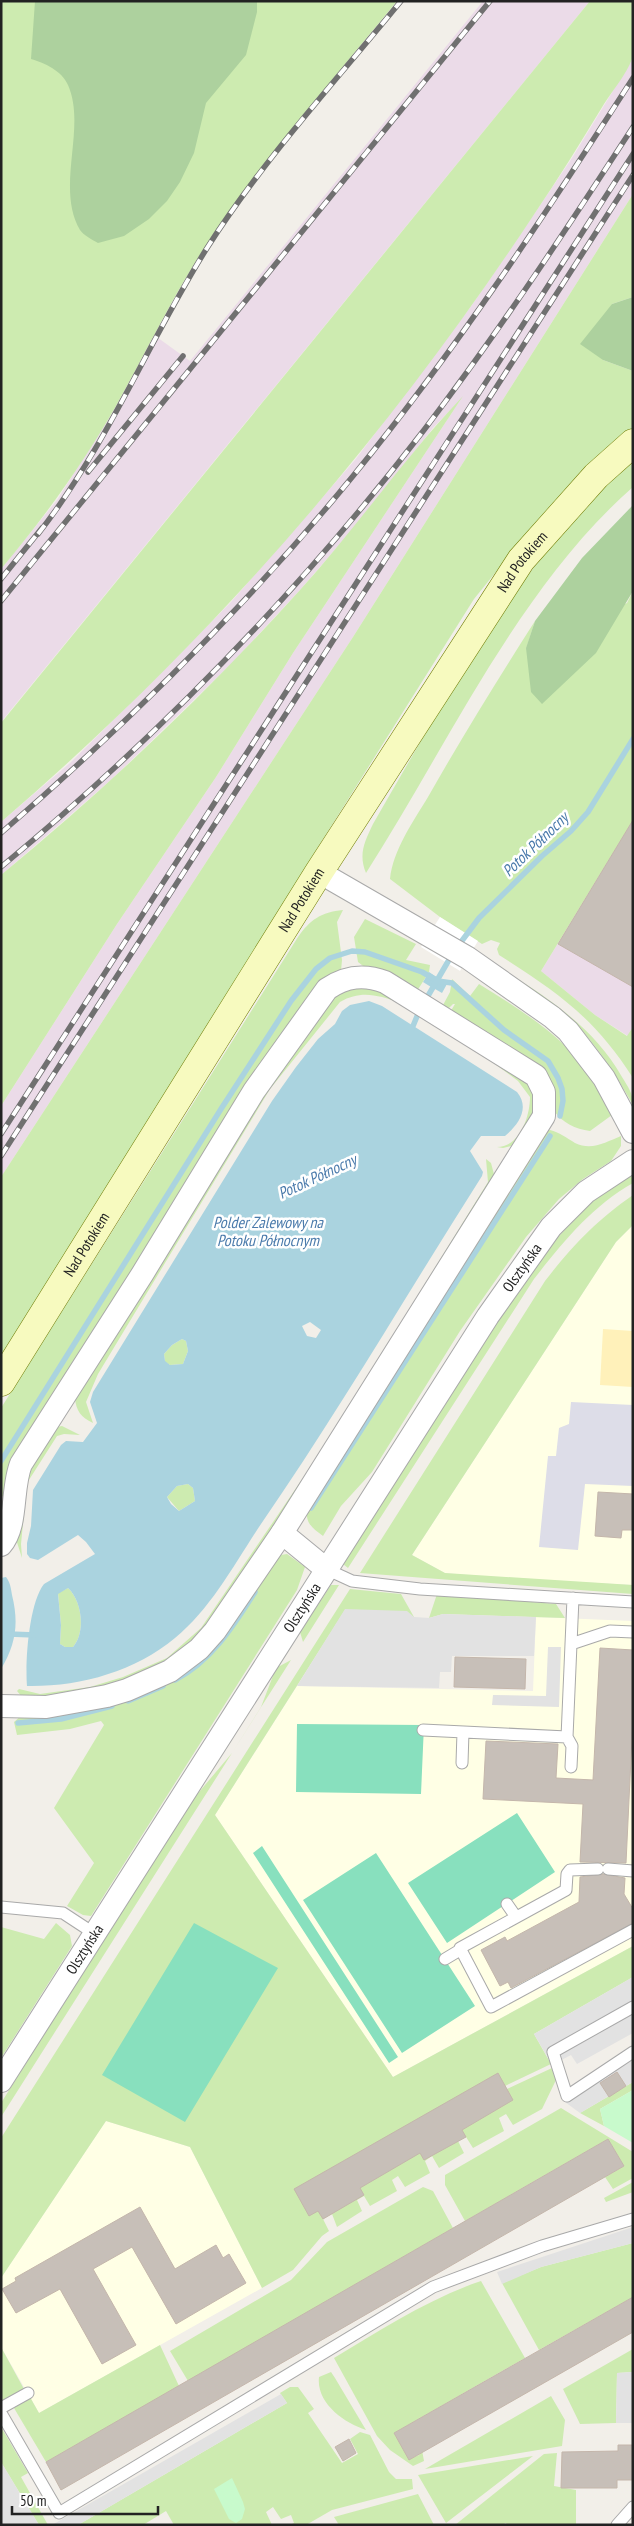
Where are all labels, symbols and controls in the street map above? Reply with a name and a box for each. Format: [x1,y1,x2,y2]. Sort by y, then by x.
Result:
street label: Nad Potokiem [493,527,551,596]
water label: Potok Północny [498,806,574,880]
street label: Nad Potokiem [274,864,328,935]
water label: Potok Północny [275,1148,361,1203]
street label: Nad Potokiem [59,1209,113,1280]
water label: Polder Zalewowy na Potoku Północnym [213,1212,325,1250]
street label: Olsztyńska [498,1239,546,1296]
street label: Olsztyńska [279,1579,325,1636]
street label: Olsztyńska [61,1921,107,1978]
scale bar [12,2484,159,2516]
text: 50 m [20,2491,46,2510]

